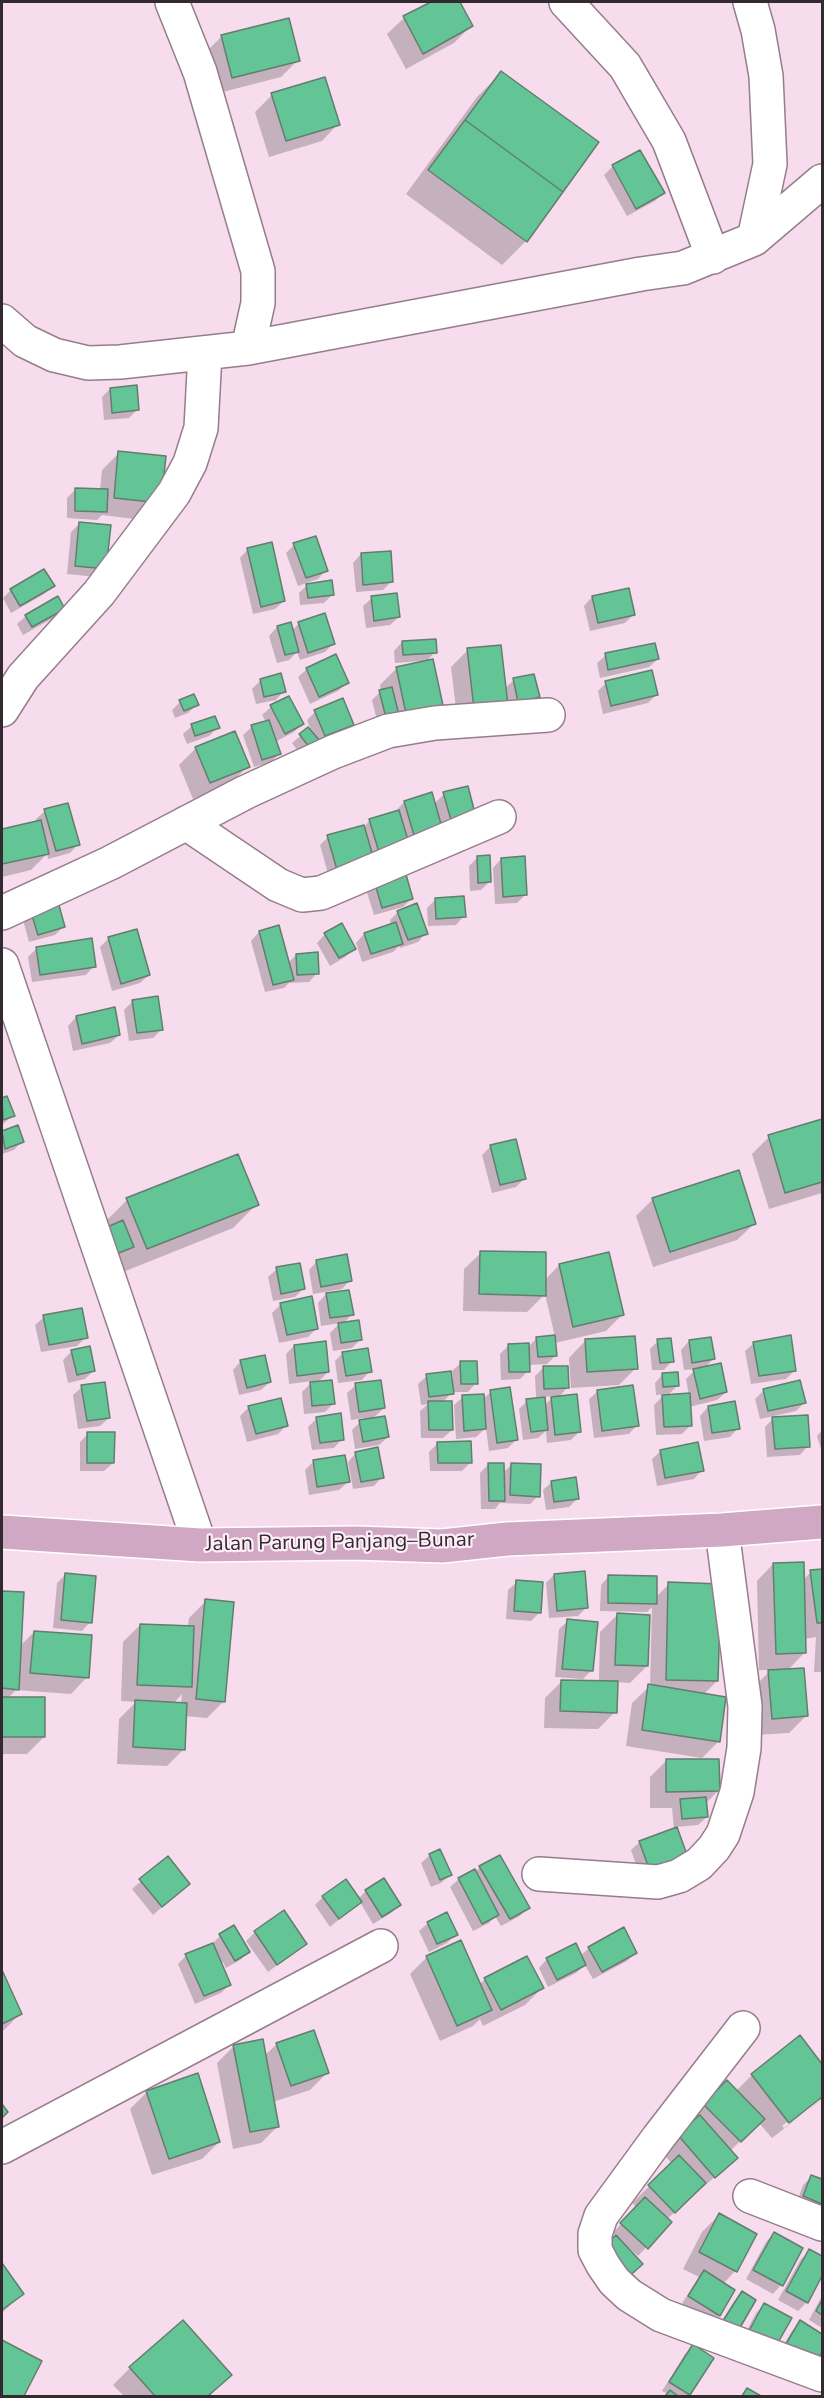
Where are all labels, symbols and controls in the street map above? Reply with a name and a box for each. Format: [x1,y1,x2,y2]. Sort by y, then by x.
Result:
street label: Jalan Parung Panjang–Bunar [205,1528,475,1558]

